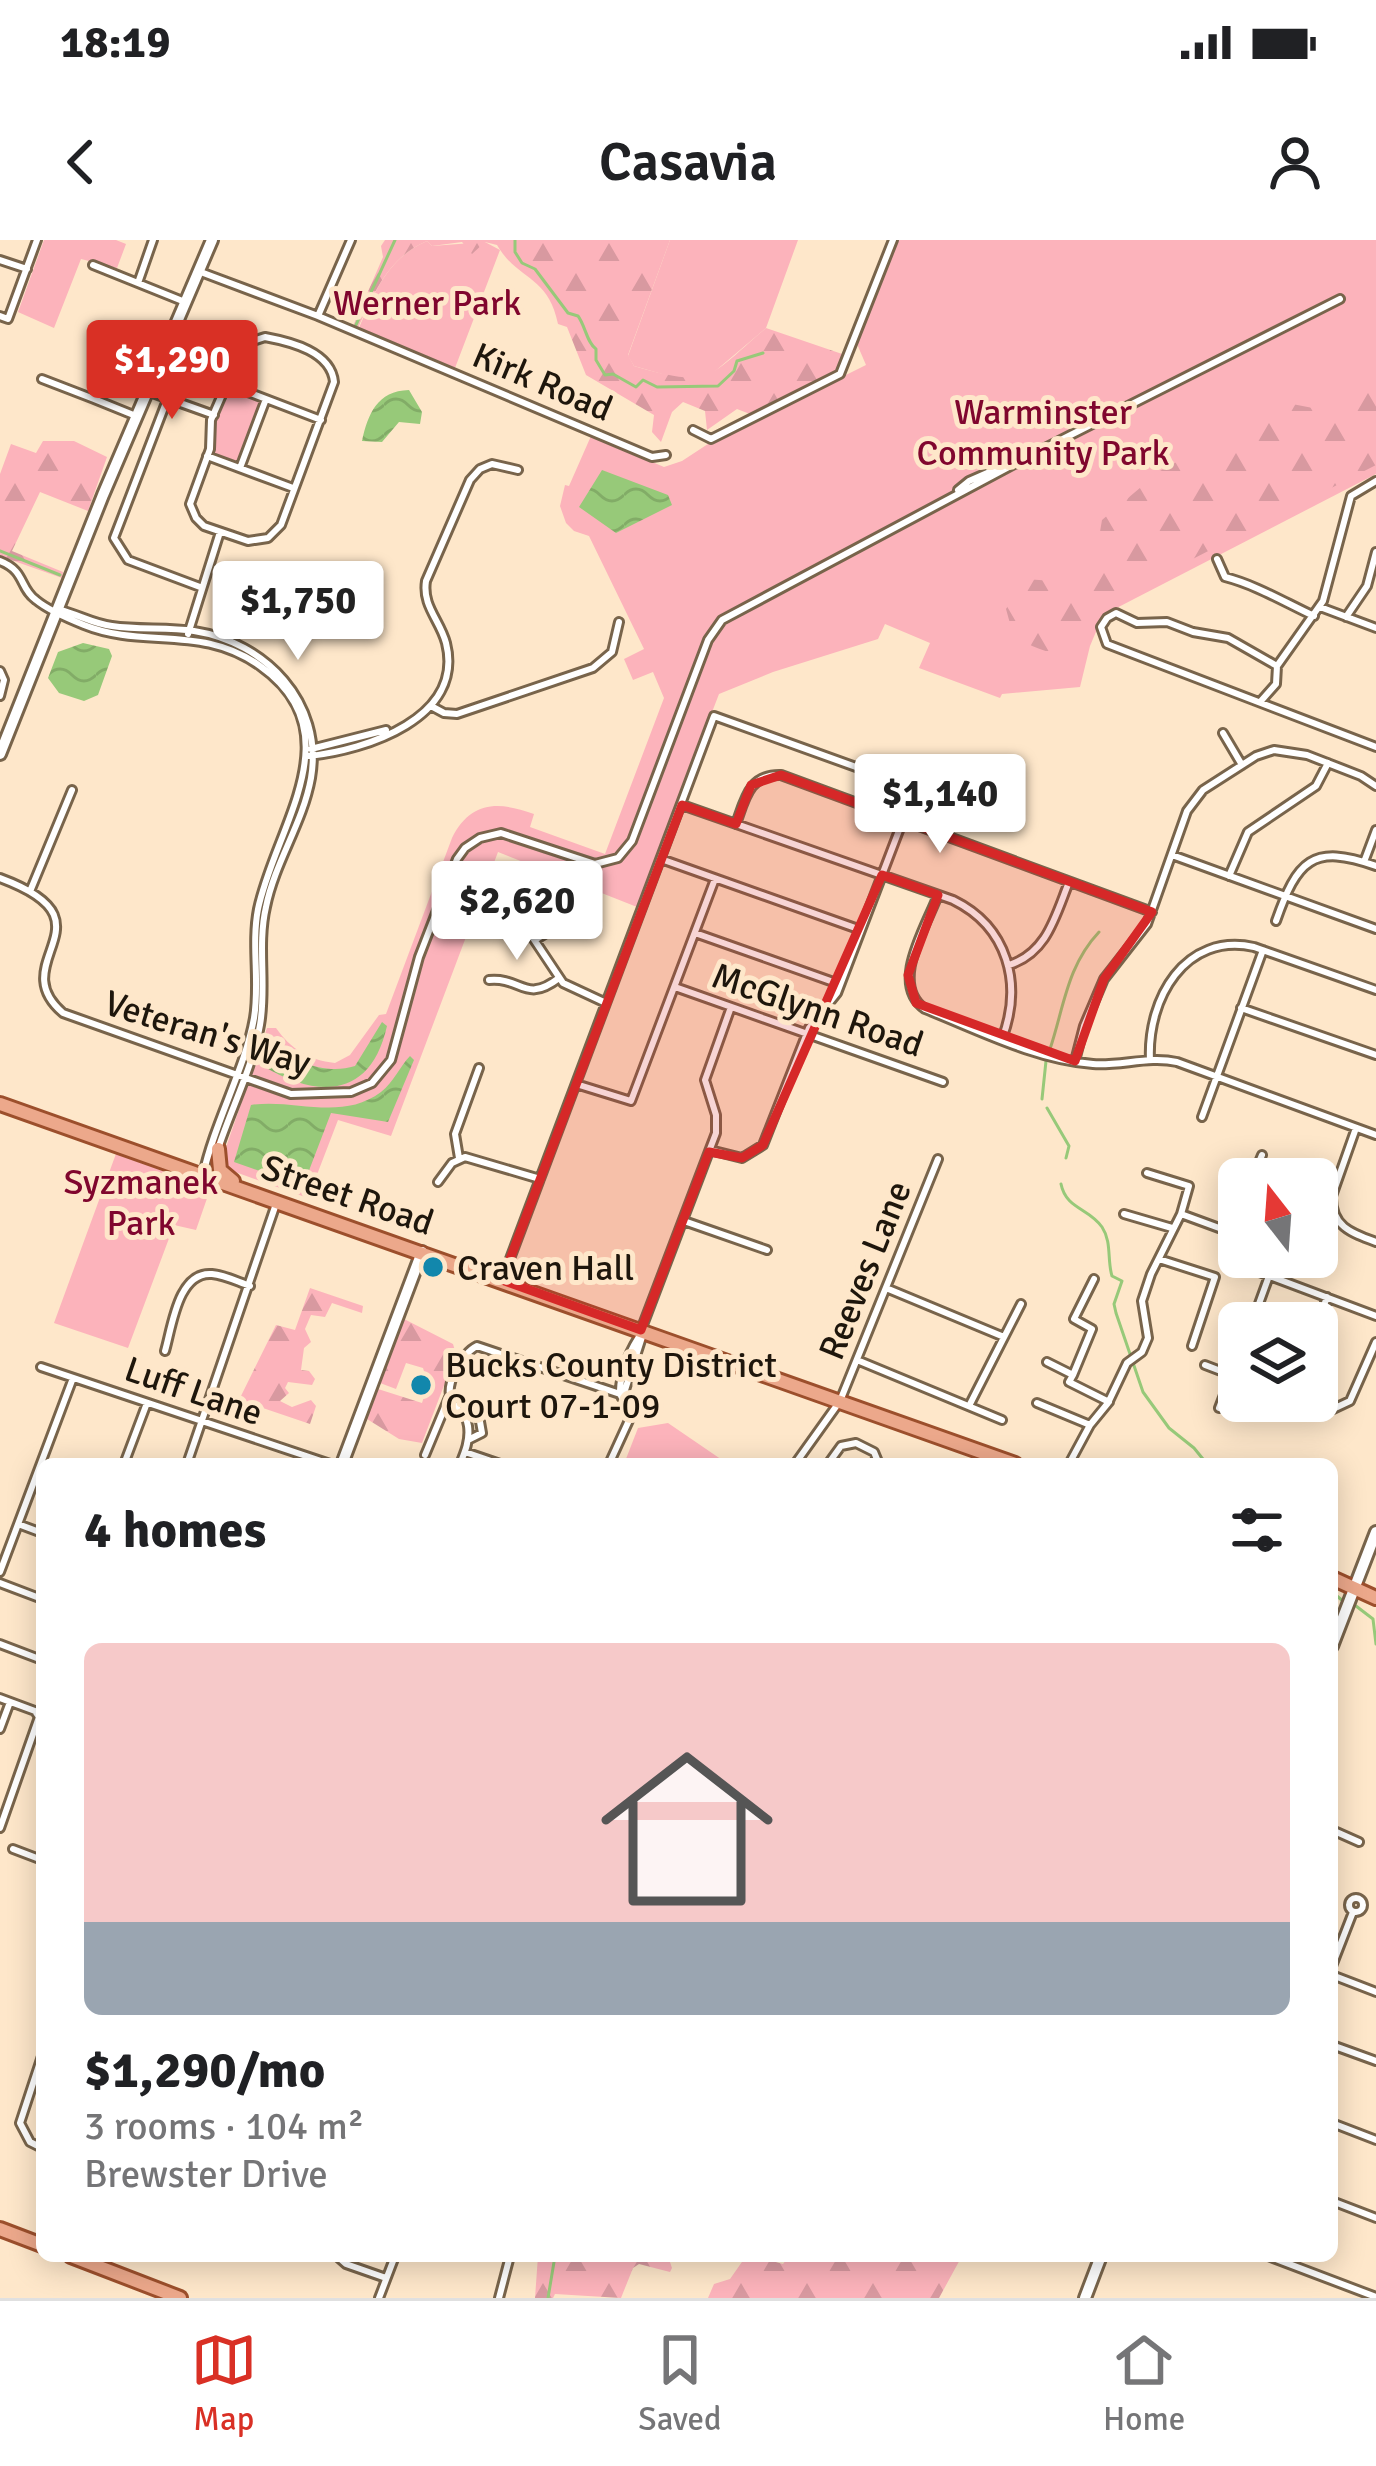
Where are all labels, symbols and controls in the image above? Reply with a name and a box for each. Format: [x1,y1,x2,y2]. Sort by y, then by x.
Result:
text: 18:19 [60,15,170,70]
icon: back [48,129,114,195]
text: Casavia [599,129,777,196]
icon: person [1262,129,1328,195]
park label: Werner Park [333,281,521,326]
pin: $1,290 [74,320,270,422]
street label: Kirk Road [466,333,619,432]
text: $1,290 [114,335,230,383]
park label: Warminster Community Park [916,390,1170,476]
pin: $1,750 [200,561,396,663]
text: $1,750 [240,576,356,624]
pin: $1,140 [842,754,1038,856]
text: $1,140 [882,769,998,817]
pin: $2,620 [419,861,615,963]
text: $2,620 [459,876,575,924]
street label: McGlynn Road [706,953,929,1068]
street label: Veteran's Way [99,981,316,1086]
street label: Street Road [256,1145,439,1246]
north arrow [1218,1158,1338,1278]
map controls [1218,1158,1338,1422]
park label: Syzmanek Park [64,1160,218,1246]
street label: Reeves Lane [809,1175,922,1366]
place label: Craven Hall [457,1246,634,1291]
marker: Craven Hall [420,1254,446,1280]
button: layers [1218,1302,1338,1422]
place label: Bucks County District Court 07-1-09 [445,1343,777,1429]
street label: Luff Lane [119,1347,268,1436]
marker: Bucks County District Court 07-1-09 [408,1372,434,1398]
icon: filters [1224,1497,1290,1563]
text: 4 homes [84,1499,266,1562]
icon: home [579,1721,795,1937]
text: $1,290/mo [84,2039,325,2102]
text: 3 rooms · 104 m² [84,2102,364,2150]
text: Brewster Drive [84,2150,328,2198]
tab: Map [191,2327,257,2440]
tab: Saved [638,2327,721,2440]
tab: Home [1103,2327,1185,2440]

